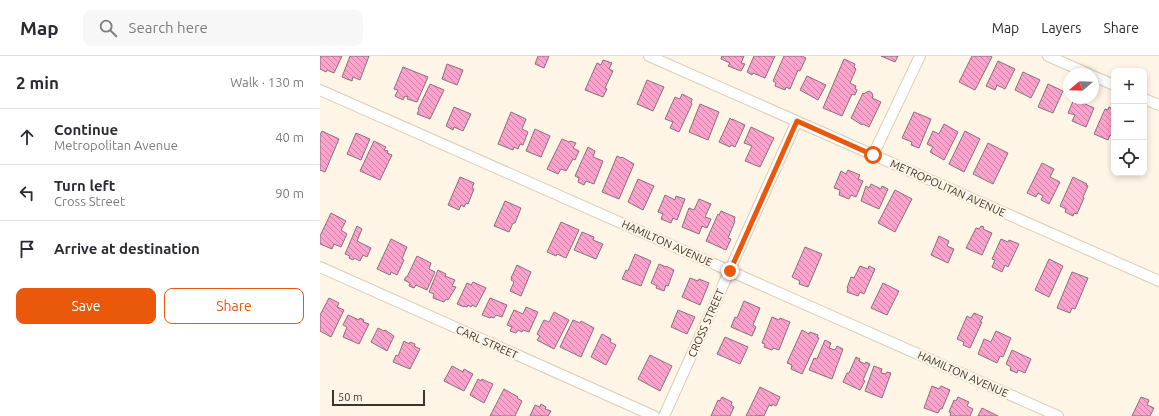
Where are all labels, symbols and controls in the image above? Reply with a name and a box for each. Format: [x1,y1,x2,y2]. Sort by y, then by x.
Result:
search box [83,10,363,46]
text: Map [20,17,59,39]
icon: search [97,17,119,39]
text: Search here [129,19,208,36]
text: Map [992,20,1019,36]
text: Layers [1041,20,1081,36]
text: Share [1103,20,1139,36]
north arrow [1063,68,1099,104]
map controls [1111,68,1147,176]
button: + [1111,68,1147,104]
text: 2 min [16,73,59,92]
text: Walk · 130 m [230,75,304,89]
button: − [1111,104,1147,140]
text: Continue [54,121,118,138]
icon: ahead [16,126,38,148]
text: 40 m [275,130,304,144]
text: Metropolitan Avenue [54,138,178,152]
button: locate [1111,140,1147,176]
route start [864,146,882,164]
street label: METROPOLITAN AVENUE [888,157,1008,219]
text: Turn left [54,177,115,194]
icon: left [16,182,38,204]
text: 90 m [275,186,304,200]
text: Cross Street [54,194,125,208]
street label: HAMILTON AVENUE [620,218,714,268]
icon: arrive [16,238,38,260]
text: Arrive at destination [54,240,200,257]
route end [721,262,739,280]
street label: CROSS STREET [686,287,726,359]
button: Save [16,288,156,324]
button: Share [164,288,304,324]
street label: CARL STREET [454,323,520,361]
street label: HAMILTON AVENUE [916,349,1010,399]
scale bar [332,388,425,407]
text: 50 m [338,391,362,403]

